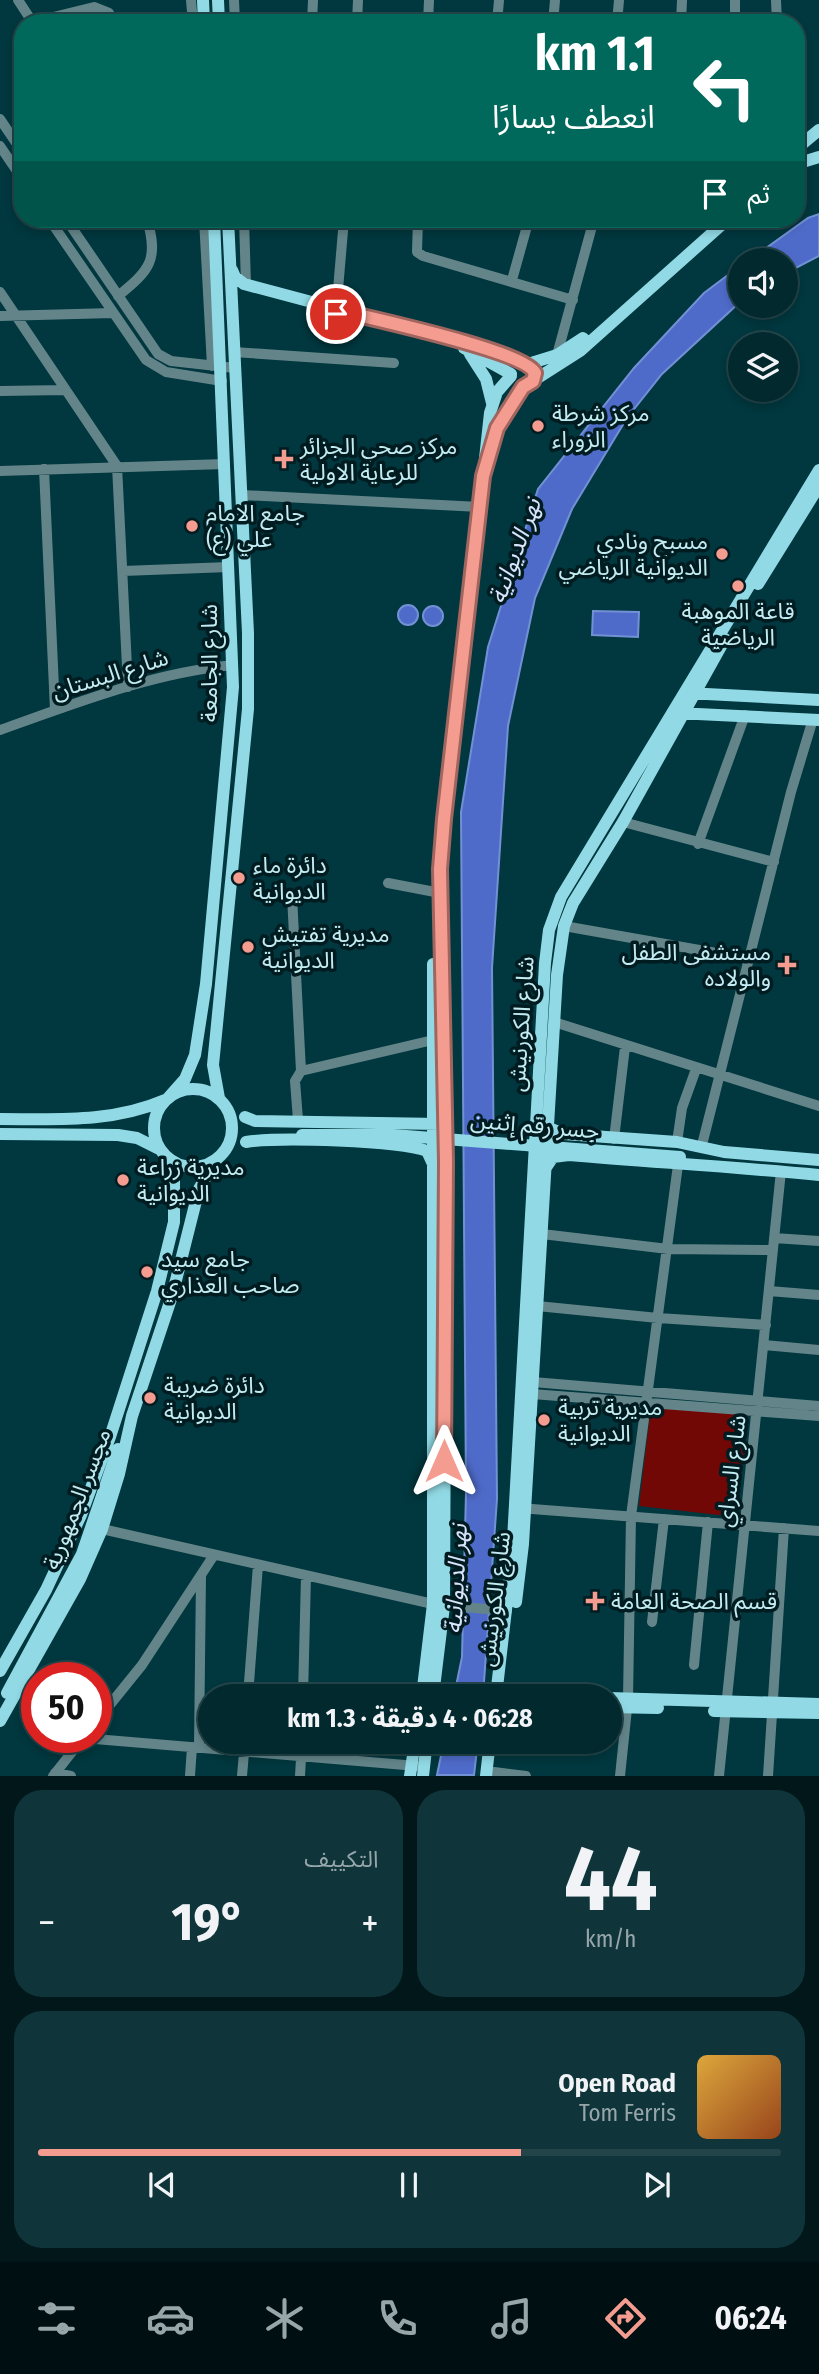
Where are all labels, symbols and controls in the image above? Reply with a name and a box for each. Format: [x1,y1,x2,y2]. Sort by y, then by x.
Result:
text: 1.1 km [535,24,655,83]
icon: left [679,42,770,133]
text: انعطف يسارًا [492,98,655,136]
icon: arrive [696,175,734,213]
text: ثم [748,179,770,210]
map controls [728,248,798,402]
button: sound [728,248,798,318]
pin [306,284,366,344]
icon: arrive [317,295,355,333]
button: layers [728,332,798,402]
place label: مركز شرطة الزوراء [552,399,649,453]
marker: مركز شرطة الزوراء [530,418,546,434]
place label: مركز صحي الجزائر للرعاية الاولية [299,432,457,486]
marker: مركز صحي الجزائر للرعاية الاولية [274,449,294,469]
water label: نهر الديوانية [483,493,548,607]
place label: جامع الامام علي (ع) [206,499,305,556]
marker: جامع الامام علي (ع) [184,518,200,534]
place label: مسبح ونادي الديوانية الرياضي [559,527,708,584]
marker: مسبح ونادي الديوانية الرياضي [714,546,730,562]
marker: قاعة الموهبة الرياضية [730,578,746,594]
place label: قاعة الموهبة الرياضية [682,597,795,651]
street label: شارع الجامعة [195,604,226,722]
street label: شارع البستان [48,643,172,708]
place label: دائرة ماء الديوانية [253,851,327,905]
marker: دائرة ماء الديوانية [231,870,247,886]
place label: مديرية تفتيش الديوانية [262,920,390,974]
place label: مستشفى الطفل والولاده [622,938,771,992]
marker: مديرية تفتيش الديوانية [240,939,256,955]
street label: شارع الكورنيش [502,955,543,1093]
marker: مستشفى الطفل والولاده [777,955,797,975]
street label: جسر رقم إثنين [469,1105,601,1148]
place label: مديرية زراعة الديوانية [137,1153,245,1207]
marker: مديرية زراعة الديوانية [115,1172,131,1188]
place label: جامع سيد صاحب العذاري [161,1245,300,1302]
marker: جامع سيد صاحب العذاري [139,1264,155,1280]
place label: دائرة ضريبة الديوانية [164,1371,265,1425]
marker: دائرة ضريبة الديوانية [142,1390,158,1406]
place label: مديرية تربية الديوانية [558,1393,662,1447]
marker: مديرية تربية الديوانية [536,1412,552,1428]
street label: شارع السراي [710,1413,755,1529]
position arrow [407,1424,481,1498]
street label: مجسر الجمهورية [37,1425,117,1573]
water label: نهر الديوانية [439,1522,473,1634]
street label: شارع الكورنيش [472,1530,519,1669]
place label: قسم الصحة العامة [611,1587,777,1618]
marker: قسم الصحة العامة [585,1591,605,1611]
speed limit sign: 50 [21,1662,112,1753]
text: 06:28 · 4 دقيقة · 1.3 km [287,1703,533,1734]
text: 44 [564,1825,658,1934]
text: التكييف [304,1845,379,1873]
text: 19° [172,1891,245,1954]
text: − [38,1900,55,1946]
text: + [361,1900,379,1946]
text: km/h [585,1925,636,1953]
text: Open Road [558,2068,676,2099]
text: Tom Ferris [579,2099,676,2127]
icon: previous [143,2166,181,2204]
icon: pause [390,2166,428,2204]
icon: next [638,2166,676,2204]
icon: filters [32,2294,81,2343]
icon: car [146,2294,195,2343]
icon: climate [260,2294,309,2343]
icon: phone [373,2294,422,2343]
icon: music [487,2294,536,2343]
icon: directions [601,2294,650,2343]
text: 06:24 [714,2299,787,2337]

